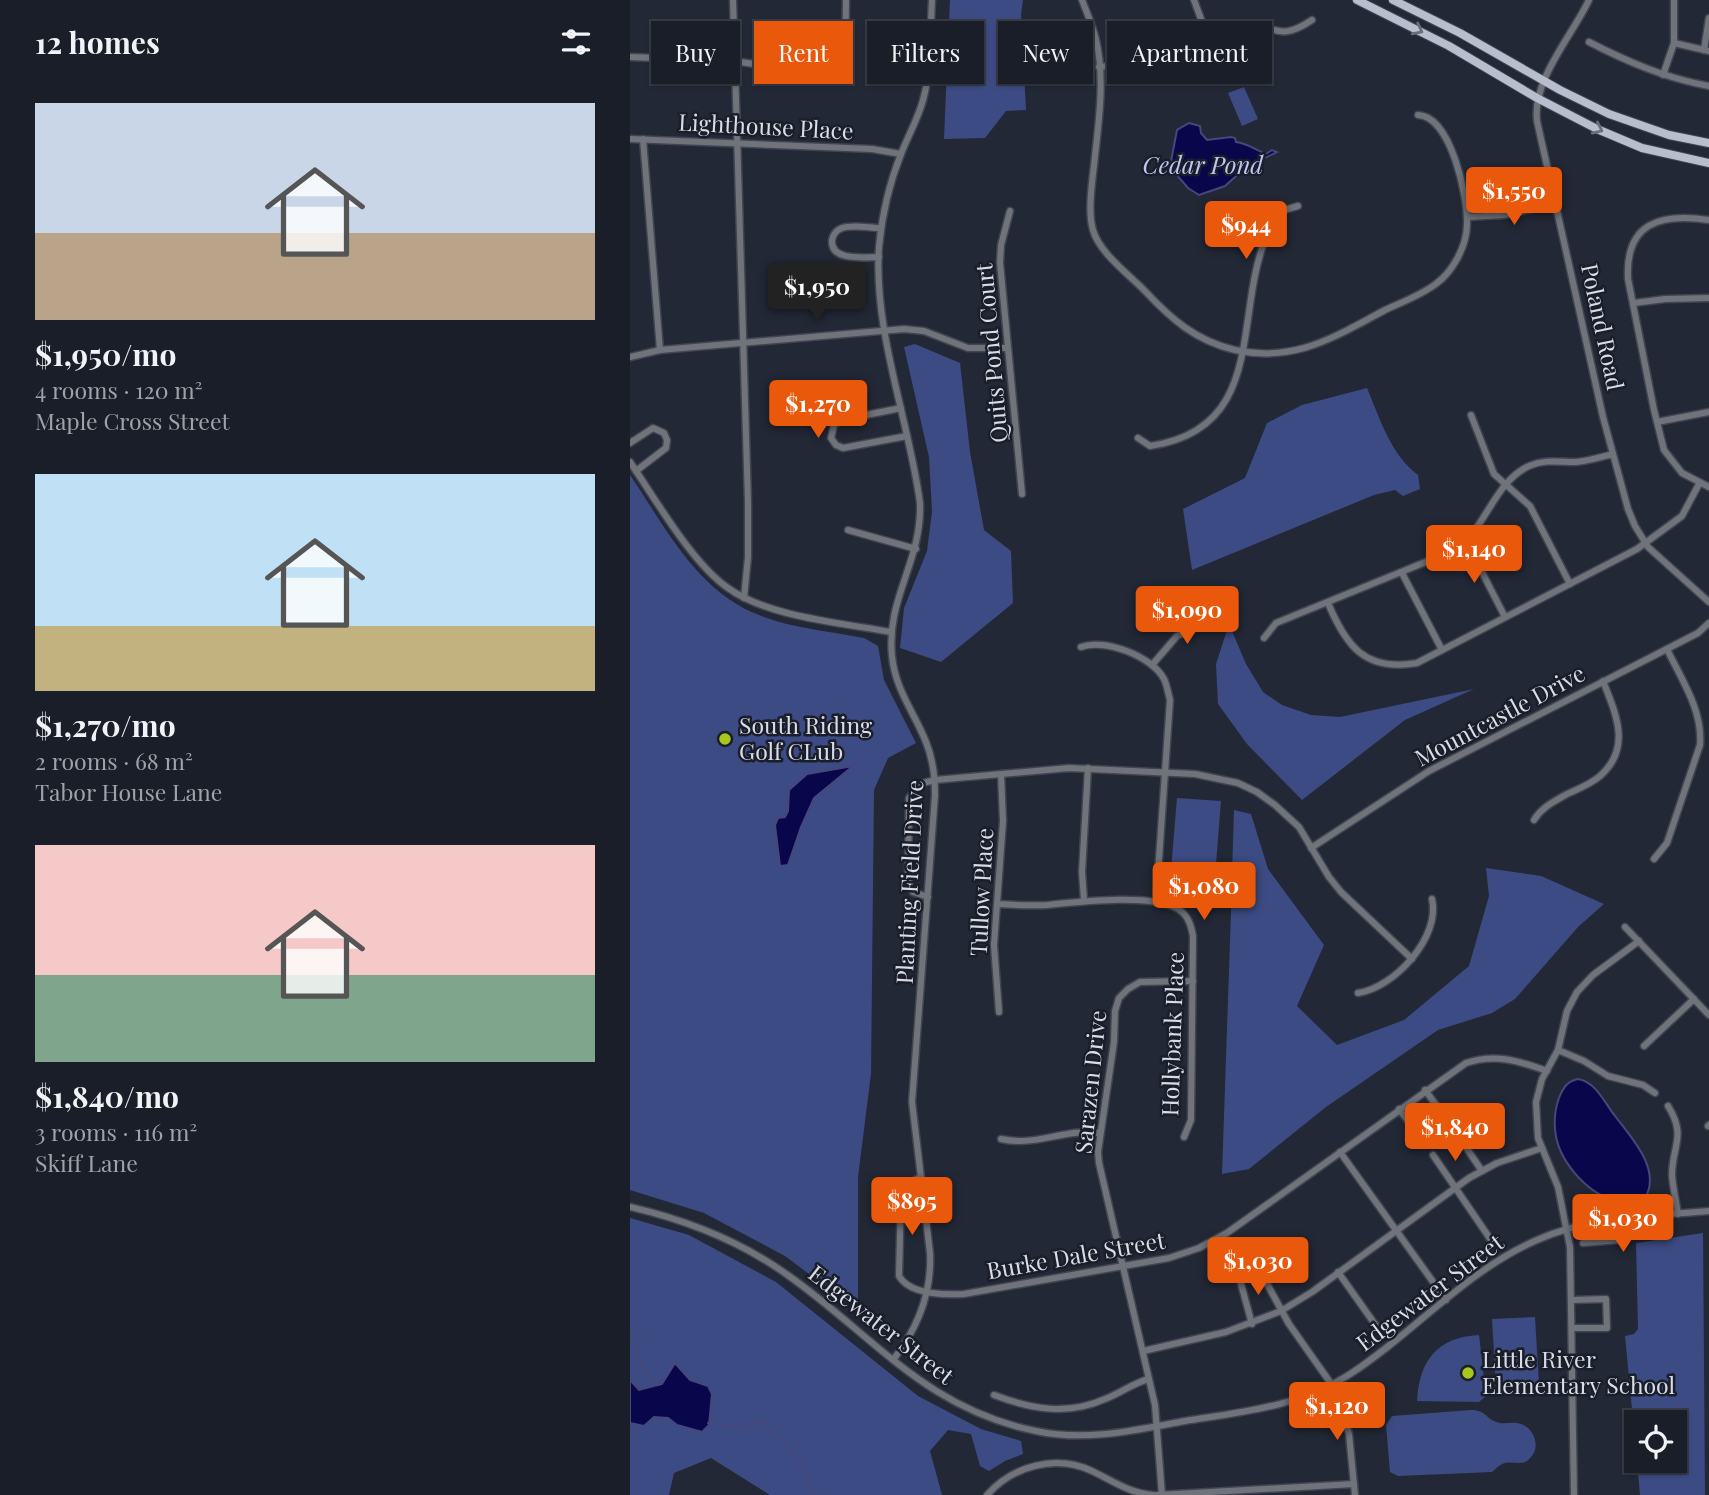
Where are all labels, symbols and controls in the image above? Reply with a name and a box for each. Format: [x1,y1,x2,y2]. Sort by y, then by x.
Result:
chip: Buy [651,21,740,84]
chip: Rent [754,21,853,84]
chip: Filters [867,21,984,84]
chip: New [998,21,1093,84]
chip: Apartment [1107,21,1272,84]
text: 12 homes [35,22,160,62]
one-way arrow [1411,22,1423,35]
icon: filters [557,23,595,61]
street label: Lighthouse Place [678,105,854,146]
one-way arrow [1591,121,1603,135]
water label: Cedar Pond [1143,148,1264,180]
icon: home [252,149,378,275]
pin: $1,550 [1457,168,1571,227]
text: $1,550 [1482,174,1546,205]
pin: $944 [1205,202,1287,261]
text: $944 [1221,208,1271,239]
street label: Poland Road [1575,260,1632,393]
street label: Quits Pond Court [967,261,1014,444]
pin: $1,950 [760,264,874,323]
text: $1,950 [784,270,850,301]
text: $1,950/mo [35,334,176,374]
text: 4 rooms · 120 m² [35,374,203,405]
pin: $1,270 [761,380,875,440]
text: $1,270 [785,387,851,418]
text: Maple Cross Street [35,405,230,436]
icon: home [252,520,378,646]
pin: $1,140 [1417,526,1531,585]
text: $1,140 [1442,532,1506,563]
pin: $1,090 [1130,586,1244,646]
text: $1,090 [1152,593,1222,624]
street label: Mountcastle Drive [1409,657,1590,773]
text: $1,270/mo [35,705,176,745]
place label: South Riding Golf CLub [739,709,872,766]
marker: South Riding Golf CLub [717,731,733,747]
text: 2 rooms · 68 m² [35,745,193,776]
text: Tabor House Lane [35,776,222,807]
street label: Planting Field Drive [888,779,929,985]
street label: Tullow Place [962,827,999,957]
pin: $1,080 [1147,862,1261,922]
text: $1,080 [1169,869,1239,900]
icon: home [252,891,378,1017]
street label: Hollybank Place [1153,951,1190,1117]
street label: Sarazen Drive [1067,1009,1112,1155]
text: $1,840/mo [35,1076,179,1116]
pin: $1,840 [1398,1104,1512,1163]
text: $1,840 [1421,1110,1489,1141]
text: 3 rooms · 116 m² [35,1116,197,1147]
text: Skiff Lane [35,1147,138,1178]
pin: $895 [871,1178,953,1237]
text: $895 [887,1184,937,1215]
pin: $1,030 [1566,1194,1680,1254]
text: $1,030 [1588,1201,1658,1232]
street label: Burke Dale Street [984,1223,1168,1285]
street label: Edgewater Street [1349,1226,1510,1357]
pin: $1,030 [1201,1238,1315,1297]
text: $1,030 [1223,1244,1293,1275]
street label: Edgewater Street [803,1257,962,1391]
place label: Little River Elementary School [1482,1343,1675,1400]
marker: Little River Elementary School [1460,1365,1476,1381]
pin: $1,120 [1280,1382,1394,1442]
text: $1,120 [1305,1389,1369,1420]
map controls [1624,1410,1687,1473]
button: locate [1624,1410,1687,1473]

